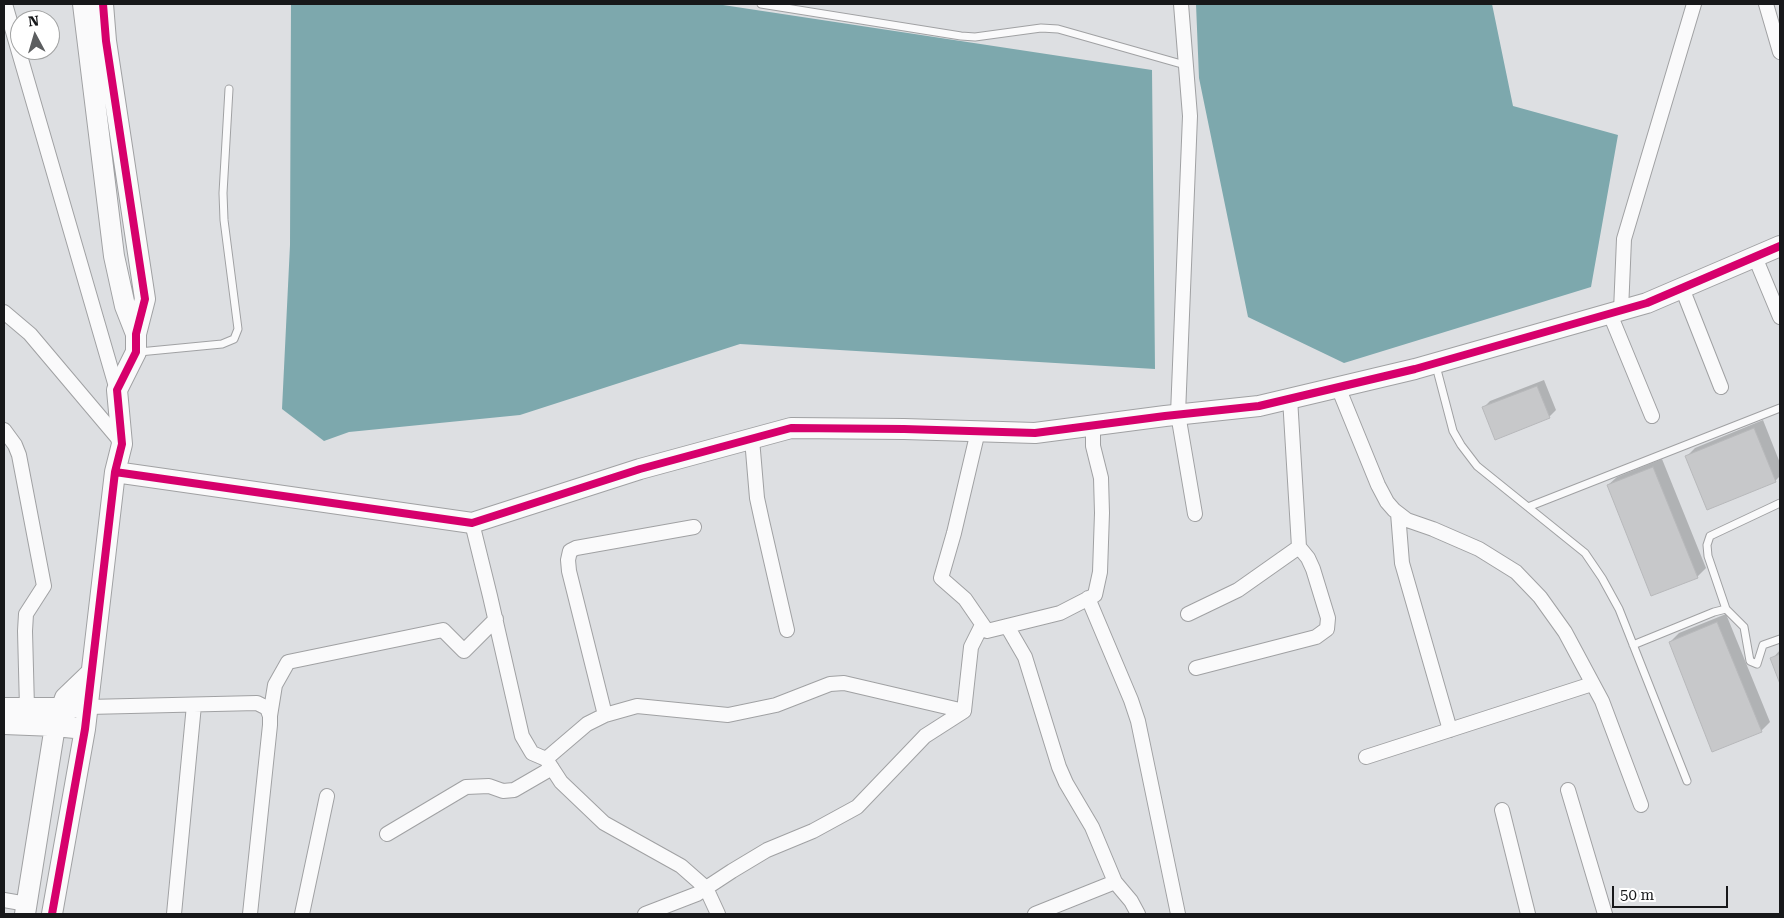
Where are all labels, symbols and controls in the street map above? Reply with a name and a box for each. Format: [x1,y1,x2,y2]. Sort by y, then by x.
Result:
north arrow [10,10,60,60]
text: N [27,13,40,30]
scale bar [1614,876,1730,908]
text: 50 m [1620,886,1654,904]

